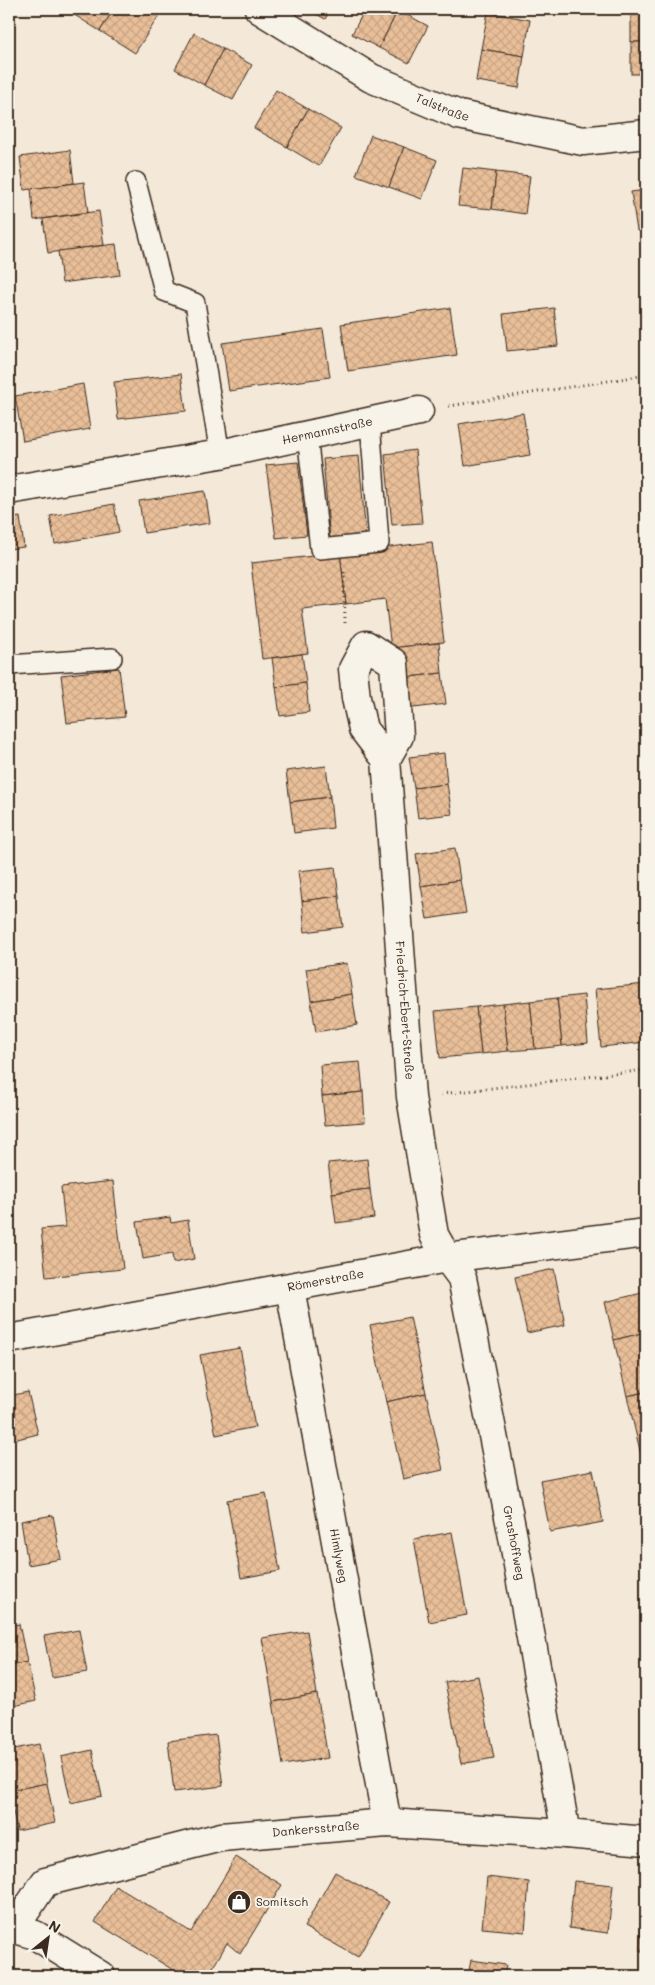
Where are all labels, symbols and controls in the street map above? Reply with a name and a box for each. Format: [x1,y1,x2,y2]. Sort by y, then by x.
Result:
street label: Talstraße [413,89,471,124]
street label: Hermannstraße [281,412,374,447]
street label: Friedrich-Ebert-Straße [392,940,419,1080]
street label: Römerstraße [286,1265,365,1294]
street label: Grashoffweg [500,1504,530,1581]
street label: Himlyweg [327,1527,352,1584]
street label: Dankersstraße [271,1816,360,1840]
shop icon: Somitsch [226,1889,252,1915]
place label: Somitsch [256,1893,308,1909]
north arrow [22,1912,72,1962]
text: N [45,1915,64,1937]

